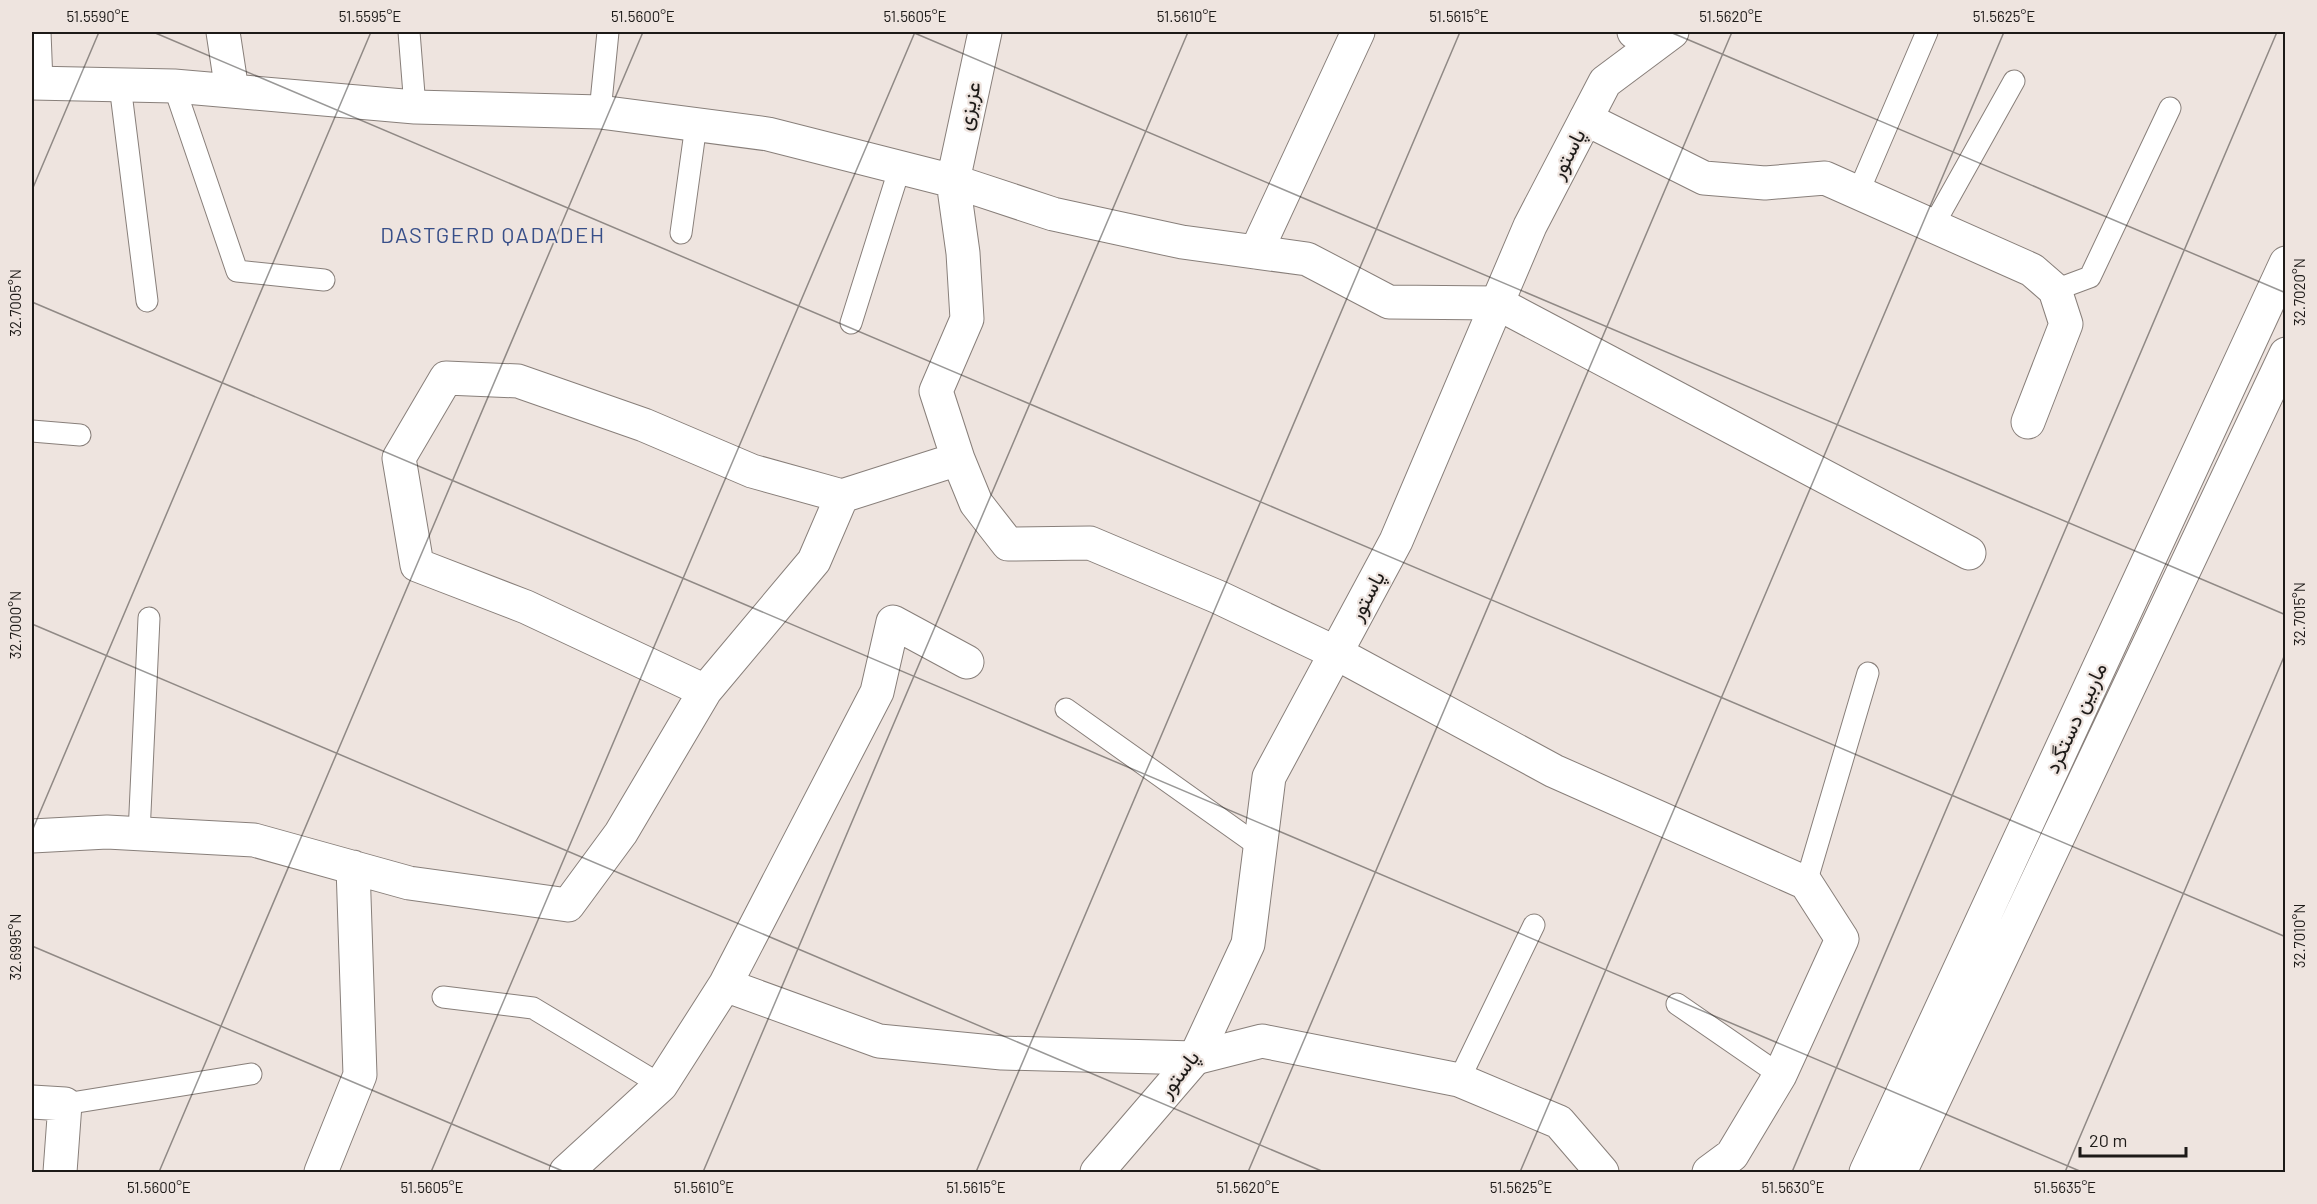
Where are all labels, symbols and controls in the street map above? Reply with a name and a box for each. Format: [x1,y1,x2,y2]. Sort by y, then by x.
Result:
text: 51.5590°E [66,7,130,25]
text: 51.5595°E [339,7,401,25]
text: 51.5600°E [611,7,675,25]
text: 51.5605°E [883,7,947,25]
text: 51.5610°E [1157,7,1217,25]
text: 51.5615°E [1429,7,1489,25]
text: 51.5620°E [1699,7,1763,25]
text: 51.5625°E [1973,7,2035,25]
street label: عزیزی [950,79,987,133]
street label: پاستور [1543,124,1592,185]
district label: DASTGERD QADADEH [380,221,606,247]
text: 32.7020°N [2290,258,2308,326]
text: 32.7005°N [6,269,24,337]
street label: پاستور [1342,566,1392,627]
text: 32.7015°N [2290,582,2308,646]
text: 32.7000°N [6,591,24,659]
street label: ماربین دستگرد [2038,658,2113,777]
text: 32.7010°N [2290,904,2308,968]
text: 32.6995°N [6,914,24,980]
street label: پاستور [1151,1045,1206,1104]
scale bar [2080,1120,2186,1158]
text: 20 m [2089,1129,2127,1151]
text: 51.5600°E [127,1178,191,1196]
text: 51.5605°E [400,1178,464,1196]
text: 51.5610°E [674,1178,734,1196]
text: 51.5615°E [946,1178,1006,1196]
text: 51.5620°E [1216,1178,1280,1196]
text: 51.5625°E [1490,1178,1552,1196]
text: 51.5630°E [1761,1178,1825,1196]
text: 51.5635°E [2034,1178,2096,1196]

